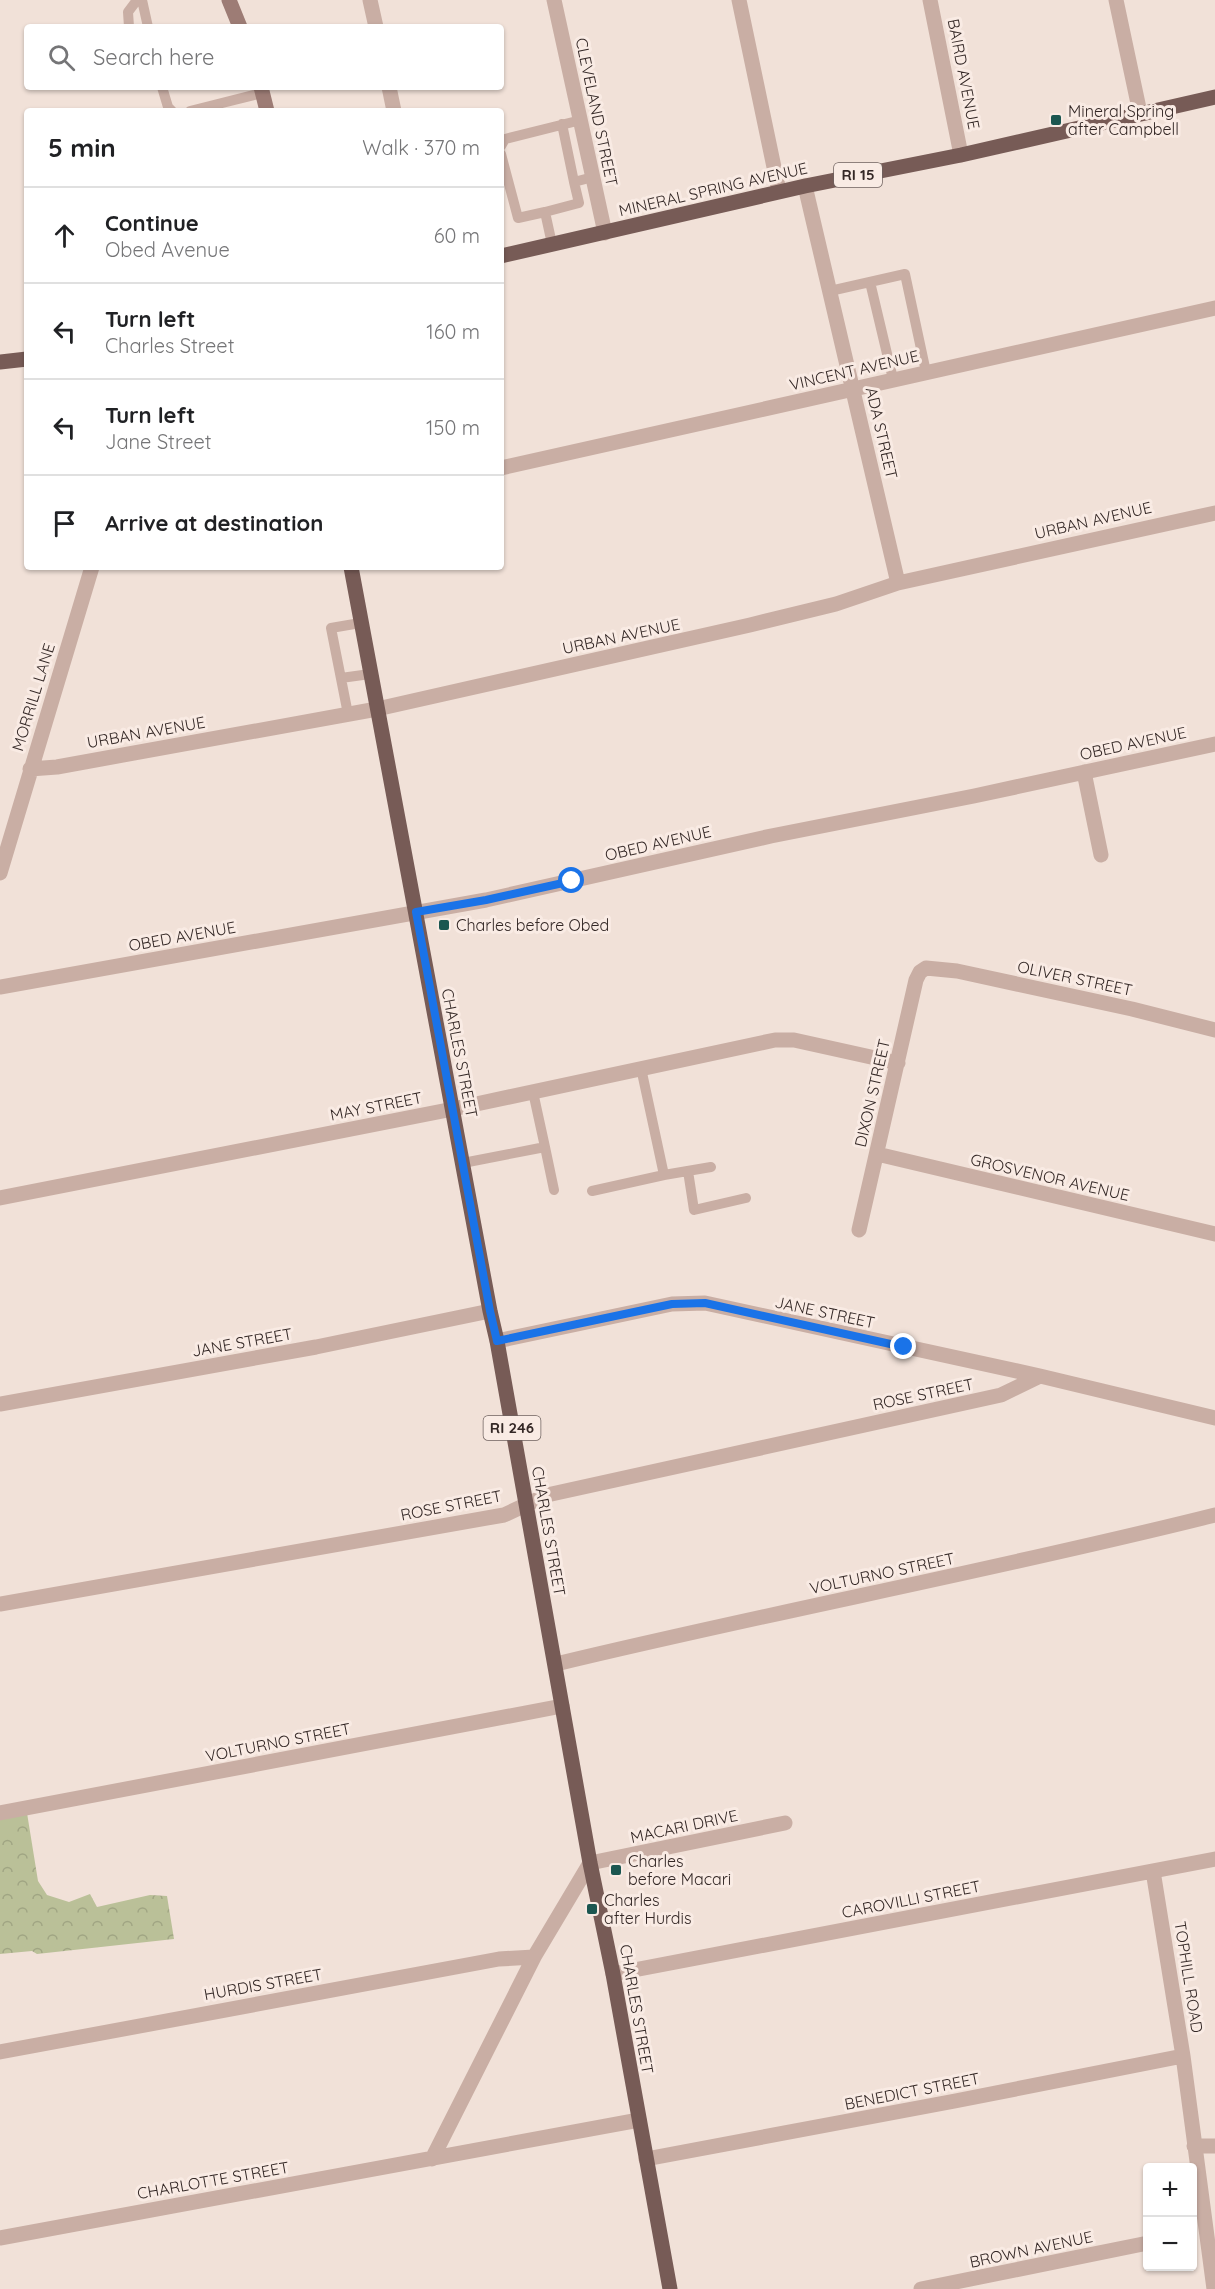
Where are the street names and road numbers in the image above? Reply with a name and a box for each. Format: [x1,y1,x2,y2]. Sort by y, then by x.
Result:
street label: BAIRD AVENUE [943,17,985,131]
street label: CLEVELAND STREET [571,36,623,188]
street label: MINERAL SPRING AVENUE [617,158,809,220]
road number: RI 15 [834,163,882,187]
street label: VINCENT AVENUE [787,345,921,395]
street label: ADA STREET [862,385,902,481]
street label: URBAN AVENUE [1032,497,1154,543]
street label: URBAN AVENUE [560,614,682,658]
street label: MORRILL LANE [7,641,59,753]
street label: URBAN AVENUE [85,712,207,752]
street label: OBED AVENUE [1078,722,1188,764]
street label: OBED AVENUE [603,821,713,865]
street label: OBED AVENUE [127,917,237,955]
street label: OLIVER STREET [1016,956,1135,1000]
street label: CHARLES STREET [438,987,482,1120]
street label: DIXON STREET [850,1037,894,1149]
street label: MAY STREET [328,1087,424,1125]
street label: GROSVENOR AVENUE [969,1149,1131,1205]
street label: JANE STREET [773,1292,877,1332]
street label: JANE STREET [190,1323,294,1361]
street label: ROSE STREET [871,1373,976,1414]
road number: RI 246 [484,1416,540,1440]
street label: CHARLES STREET [528,1465,570,1598]
street label: ROSE STREET [399,1485,504,1525]
street label: VOLTURNO STREET [808,1548,957,1598]
street label: VOLTURNO STREET [204,1718,353,1766]
street label: MACARI DRIVE [628,1805,740,1847]
street label: CAROVILLI STREET [840,1876,982,1922]
street label: TOPHILL ROAD [1170,1920,1208,2034]
street label: CHARLES STREET [616,1943,658,2076]
street label: HURDIS STREET [202,1964,324,2004]
street label: BENEDICT STREET [843,2068,982,2114]
street label: CHARLOTTE STREET [136,2157,291,2203]
street label: BROWN AVENUE [968,2226,1094,2272]

